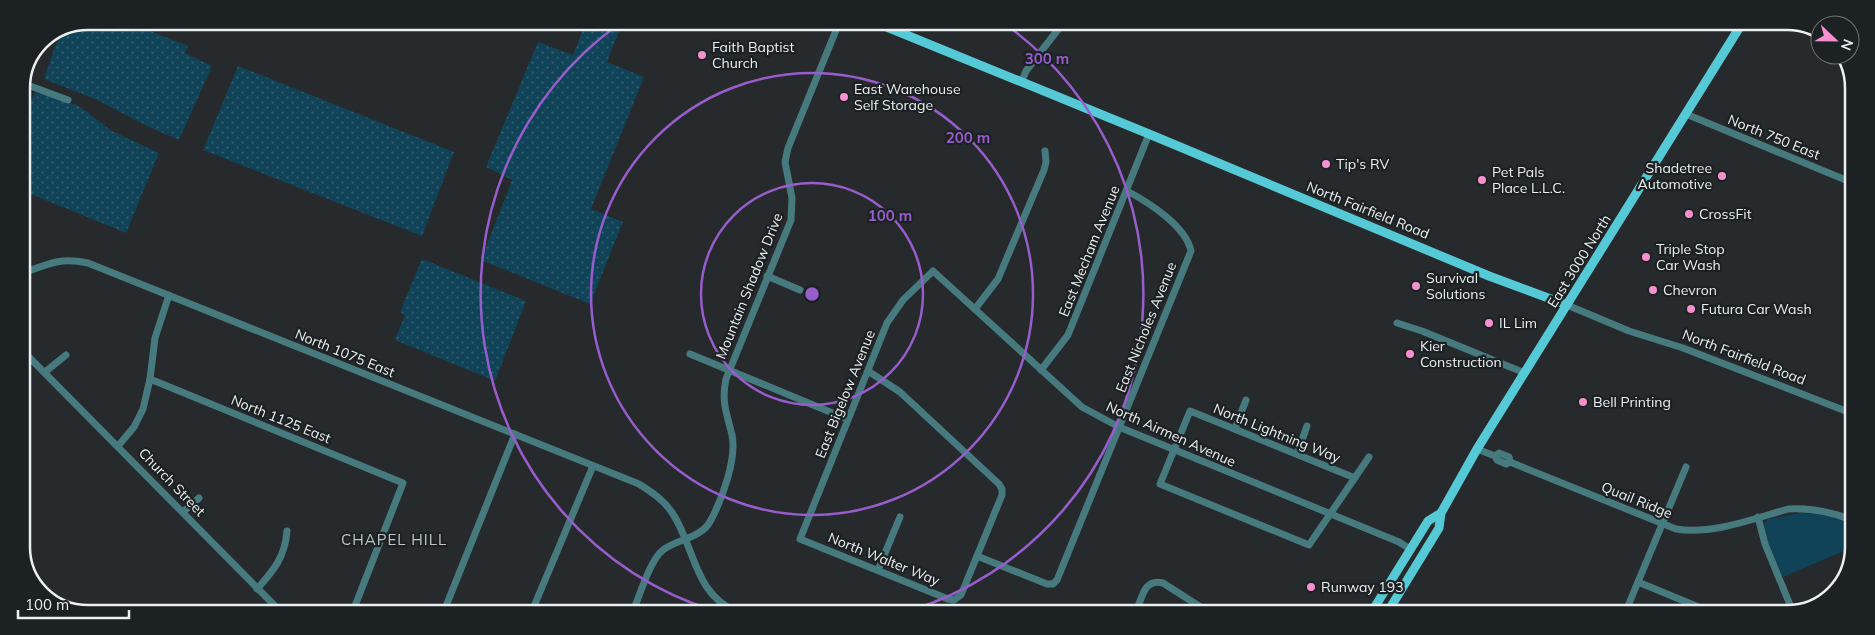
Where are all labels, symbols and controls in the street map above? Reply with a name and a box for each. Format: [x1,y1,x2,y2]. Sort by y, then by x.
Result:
north arrow [1810,15,1860,65]
text: N [1837,37,1857,53]
place label: Faith Baptist Church [712,38,794,72]
marker: Faith Baptist Church [696,49,708,61]
text: 300 m [1025,49,1069,68]
place label: East Warehouse Self Storage [854,80,961,114]
marker: East Warehouse Self Storage [838,91,850,103]
street label: North 750 East [1725,110,1823,164]
text: 200 m [946,128,990,147]
place label: Tip's RV [1336,155,1389,173]
marker: Tip's RV [1320,158,1332,170]
place label: Shadetree Automotive [1637,159,1712,193]
place label: Pet Pals Place L.L.C. [1492,163,1565,197]
marker: Shadetree Automotive [1716,170,1728,182]
marker: Pet Pals Place L.L.C. [1476,174,1488,186]
street label: North Fairfield Road [1304,177,1432,243]
street label: East Mecham Avenue [1054,183,1124,319]
place label: CrossFit [1699,205,1752,223]
text: 100 m [868,206,912,225]
marker: CrossFit [1683,208,1695,220]
street label: Mountain Shadow Drive [711,210,787,362]
street label: East 3000 North [1543,211,1615,311]
place label: Triple Stop Car Wash [1656,240,1725,274]
marker: Triple Stop Car Wash [1640,251,1652,263]
street label: East Nicholes Avenue [1112,259,1180,395]
place label: Survival Solutions [1426,269,1486,303]
marker: Survival Solutions [1410,280,1422,292]
place label: Chevron [1663,281,1717,299]
marker: Chevron [1647,284,1659,296]
centre of rings [803,285,821,303]
place label: Futura Car Wash [1701,300,1812,318]
marker: Futura Car Wash [1685,303,1697,315]
place label: IL Lim [1499,314,1537,332]
marker: IL Lim [1483,317,1495,329]
street label: North 1075 East [292,325,398,381]
street label: North Fairfield Road [1680,325,1808,389]
street label: East Bigelow Avenue [811,327,879,461]
place label: Kier Construction [1420,337,1502,371]
marker: Kier Construction [1404,348,1416,360]
street label: North 1125 East [228,391,334,447]
place label: Bell Printing [1593,393,1671,411]
marker: Bell Printing [1577,396,1589,408]
street label: North Airmen Avenue [1103,397,1239,471]
street label: North Lightning Way [1211,399,1344,467]
street label: Church Street [135,444,209,520]
street label: Quail Ridge [1599,478,1675,522]
street label: North Walter Way [826,528,943,590]
district label: CHAPEL HILL [341,530,447,549]
place label: Runway 193 [1321,578,1404,596]
marker: Runway 193 [1305,581,1317,593]
scale bar [18,588,129,620]
text: 100 m [25,595,69,614]

